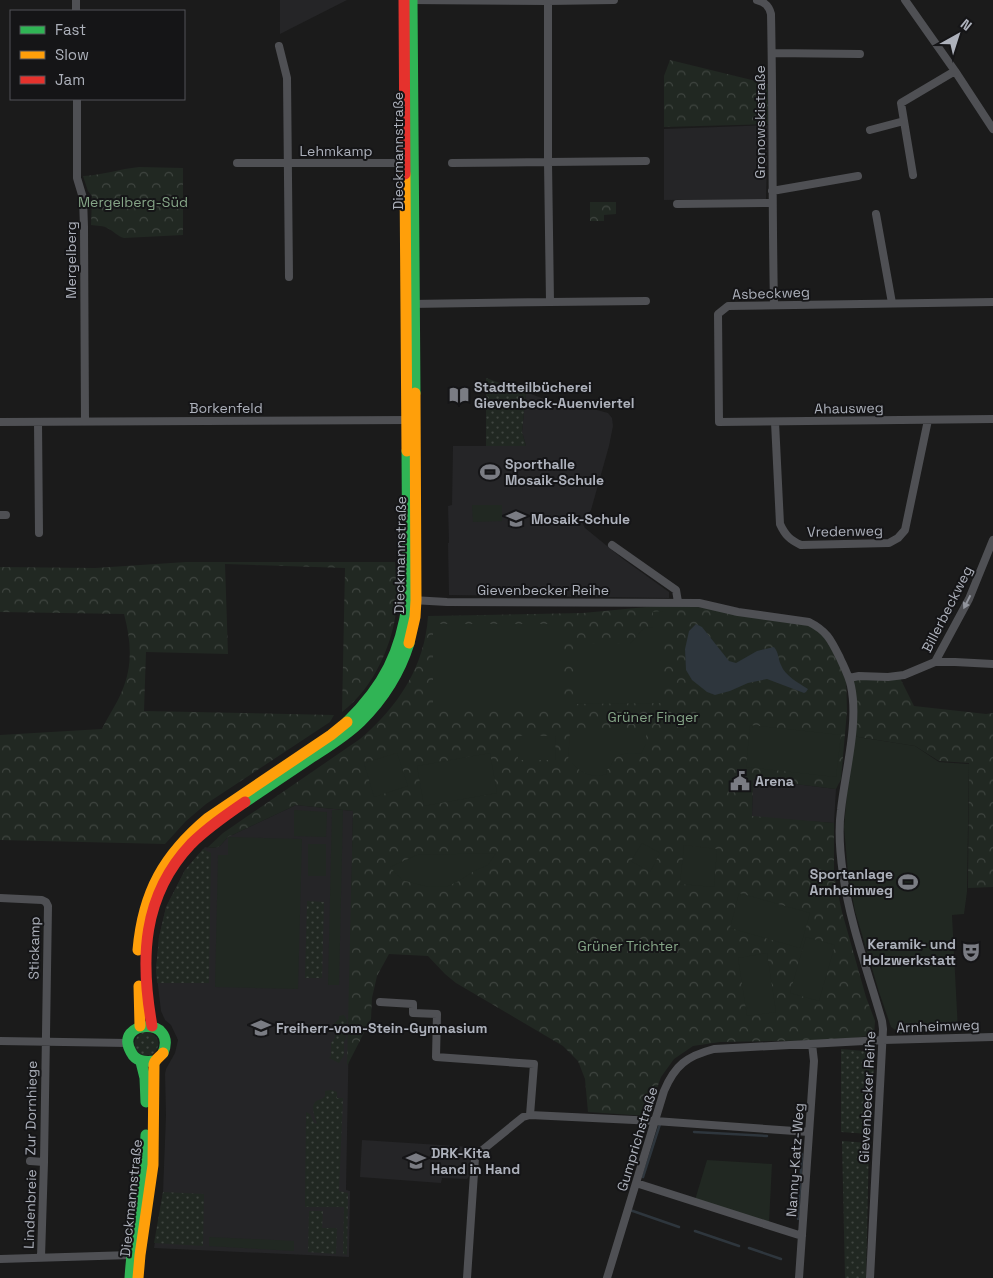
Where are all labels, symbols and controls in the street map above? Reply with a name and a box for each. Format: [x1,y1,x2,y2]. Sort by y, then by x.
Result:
legend [10,10,185,100]
north arrow [933,10,983,60]
text: N [957,15,975,35]
text: Fast [55,20,86,39]
text: Slow [55,45,89,64]
street label: Gronowskistraße [751,65,769,179]
text: Jam [55,70,85,89]
street label: Dieckmannstraße [389,92,407,210]
street label: Lehmkamp [300,142,372,160]
park label: Mergelberg-Süd [78,193,188,211]
street label: Mergelberg [62,221,80,299]
street label: Asbeckweg [732,283,810,303]
place label: Stadtteilbücherei Gievenbeck-Auenviertel [474,378,635,412]
library icon: Stadtteilbücherei Gievenbeck-Auenviertel [448,384,470,406]
street label: Ahausweg [814,398,884,418]
street label: Borkenfeld [189,399,263,417]
place label: Sporthalle Mosaik-Schule [505,455,604,489]
sports icon: Sporthalle Mosaik-Schule [479,461,501,483]
street label: Dieckmannstraße [390,496,410,614]
school or university icon: Mosaik-Schule [505,508,527,530]
place label: Mosaik-Schule [531,510,630,528]
street label: Vredenweg [807,521,883,541]
street label: Billerbeckweg [917,563,977,655]
street label: Gievenbecker Reihe [477,581,609,599]
one-way arrow [963,594,972,609]
park label: Grüner Finger [608,708,698,726]
public building icon: Arena [729,770,751,792]
place label: Arena [755,772,794,790]
place label: Sportanlage Arnheimweg [810,865,893,899]
sports icon: Sportanlage Arnheimweg [897,871,919,893]
street label: Stickamp [24,916,44,980]
place label: Keramik- und Holzwerkstatt [862,935,956,969]
park label: Grüner Trichter [578,937,678,955]
theatre icon: Keramik- und Holzwerkstatt [960,941,982,963]
street label: Arnheimweg [896,1016,980,1036]
school or university icon: Freiherr-vom-Stein-Gymnasium [250,1017,272,1039]
place label: Freiherr-vom-Stein-Gymnasium [276,1019,487,1037]
street label: Gievenbecker Reihe [855,1031,879,1163]
street label: Zur Dornhiege [21,1060,41,1156]
street label: Gumprichstraße [613,1085,661,1193]
street label: Nanny-Katz-Weg [782,1102,808,1218]
street label: Dieckmannstraße [116,1138,146,1258]
place label: DRK-Kita Hand in Hand [431,1144,520,1178]
school or university icon: DRK-Kita Hand in Hand [405,1150,427,1172]
street label: Lindenbreie [20,1169,40,1249]

